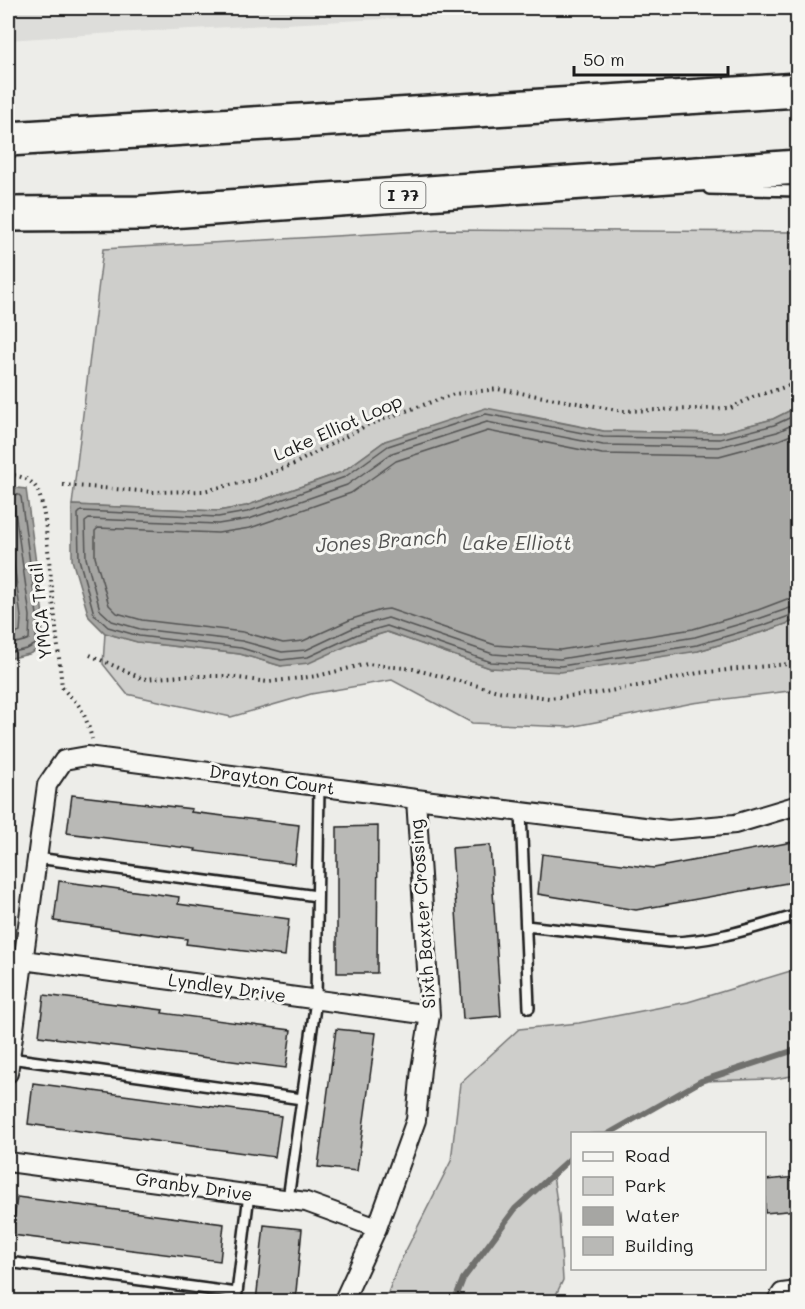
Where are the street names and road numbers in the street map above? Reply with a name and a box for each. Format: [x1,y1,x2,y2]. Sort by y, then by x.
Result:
road number: I 77 [380,182,426,208]
street label: Lake Elliot Loop [270,388,406,466]
street label: YMCA Trail [23,561,57,661]
street label: Drayton Court [208,758,337,800]
street label: Sixth Baxter Crossing [403,818,441,1010]
street label: Lyndley Drive [167,967,288,1007]
street label: Granby Drive [134,1166,254,1206]

